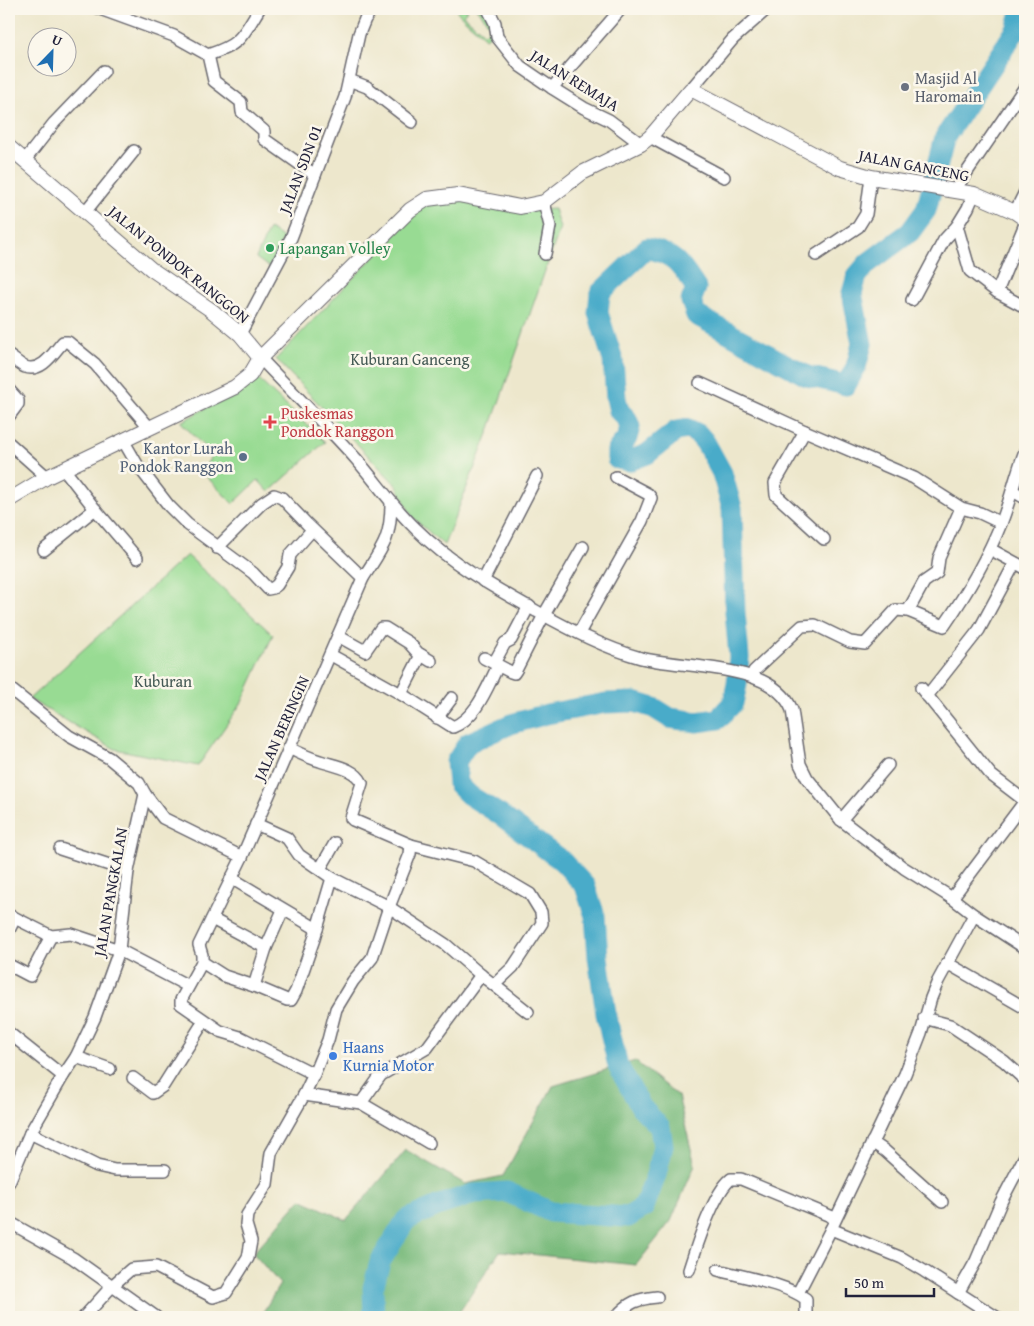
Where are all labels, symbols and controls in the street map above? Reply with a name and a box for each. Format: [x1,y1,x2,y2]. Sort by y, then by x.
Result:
north arrow [28,28,78,78]
text: U [49,29,66,51]
street label: JALAN REMAJA [524,42,624,117]
place label: Masjid Al Haromain [915,66,982,108]
marker: Masjid Al Haromain [899,81,911,93]
street label: JALAN SDN 01 [271,121,328,219]
street label: JALAN GANCENG [855,142,972,188]
street label: JALAN PONDOK RANGGON [102,198,255,329]
place label: Lapangan Volley [280,236,391,260]
marker: Lapangan Volley [264,242,276,254]
park label: Kuburan Ganceng [350,347,470,371]
place label: Puskesmas Pondok Ranggon [281,401,394,443]
marker: Puskesmas Pondok Ranggon [263,415,277,429]
place label: Kantor Lurah Pondok Ranggon [120,436,233,478]
marker: Kantor Lurah Pondok Ranggon [237,451,249,463]
park label: Kuburan [134,669,192,693]
street label: JALAN BERINGIN [246,671,315,786]
street label: JALAN PANGKALAN [86,825,133,960]
place label: Haans Kurnia Motor [343,1035,434,1077]
marker: Haans Kurnia Motor [327,1050,339,1062]
scale bar [846,1266,934,1298]
text: 50 m [854,1272,885,1293]

